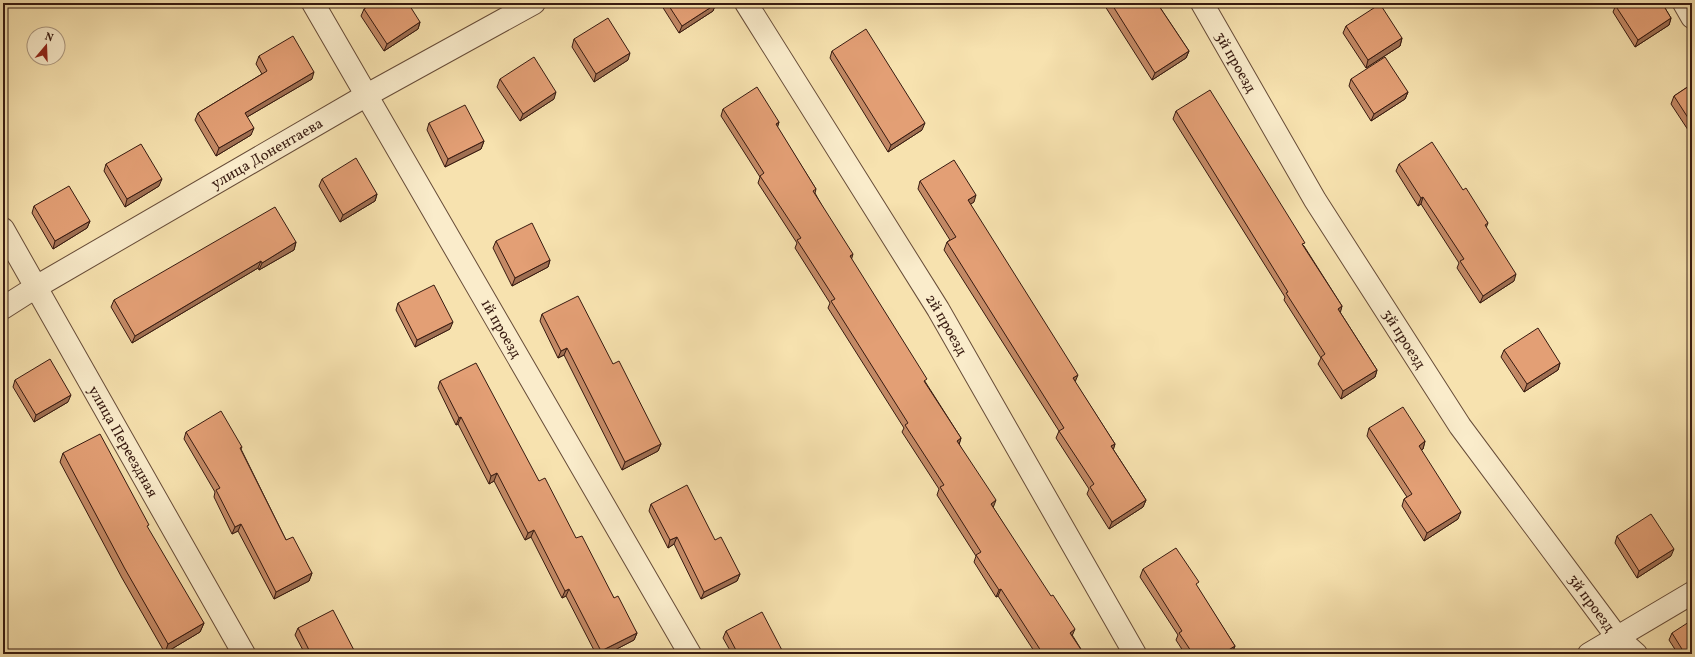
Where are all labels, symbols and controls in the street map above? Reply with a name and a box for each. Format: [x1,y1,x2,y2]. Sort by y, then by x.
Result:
north arrow [26,26,66,66]
street label: 3й проезд [1209,28,1261,98]
text: N [43,30,55,46]
street label: улица Донентаева [208,114,327,195]
street label: 2й проезд [919,291,972,360]
street label: 1й проезд [475,296,526,363]
street label: 3й проезд [1376,306,1430,374]
street label: улица Переездная [82,382,162,502]
street label: 3й проезд [1562,570,1619,637]

